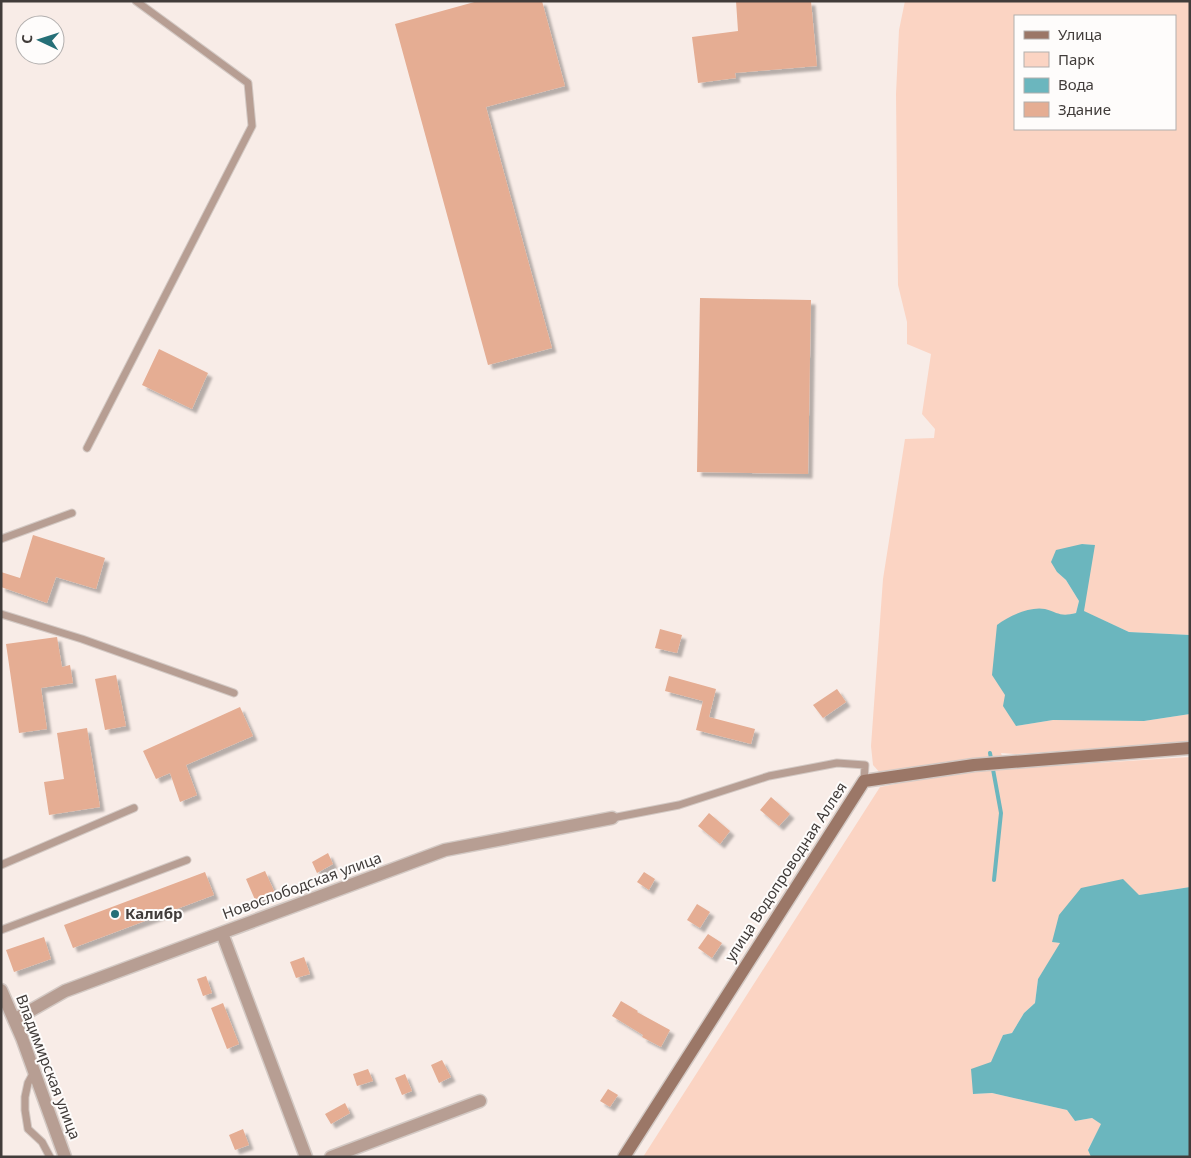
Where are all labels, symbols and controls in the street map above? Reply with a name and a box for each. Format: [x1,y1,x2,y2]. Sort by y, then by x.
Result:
north arrow [15,15,65,65]
legend [1014,15,1176,130]
text: Улица [1058,24,1102,44]
text: С [17,34,36,44]
text: Парк [1058,49,1094,69]
text: Вода [1058,74,1094,94]
text: Здание [1058,99,1111,119]
street label: улица Водопроводная Аллея [719,778,851,965]
street label: Новослободская улица [219,847,384,923]
place label: Калибр [125,903,183,923]
marker: Калибр [109,908,121,920]
street label: Владимирская улица [12,991,86,1142]

